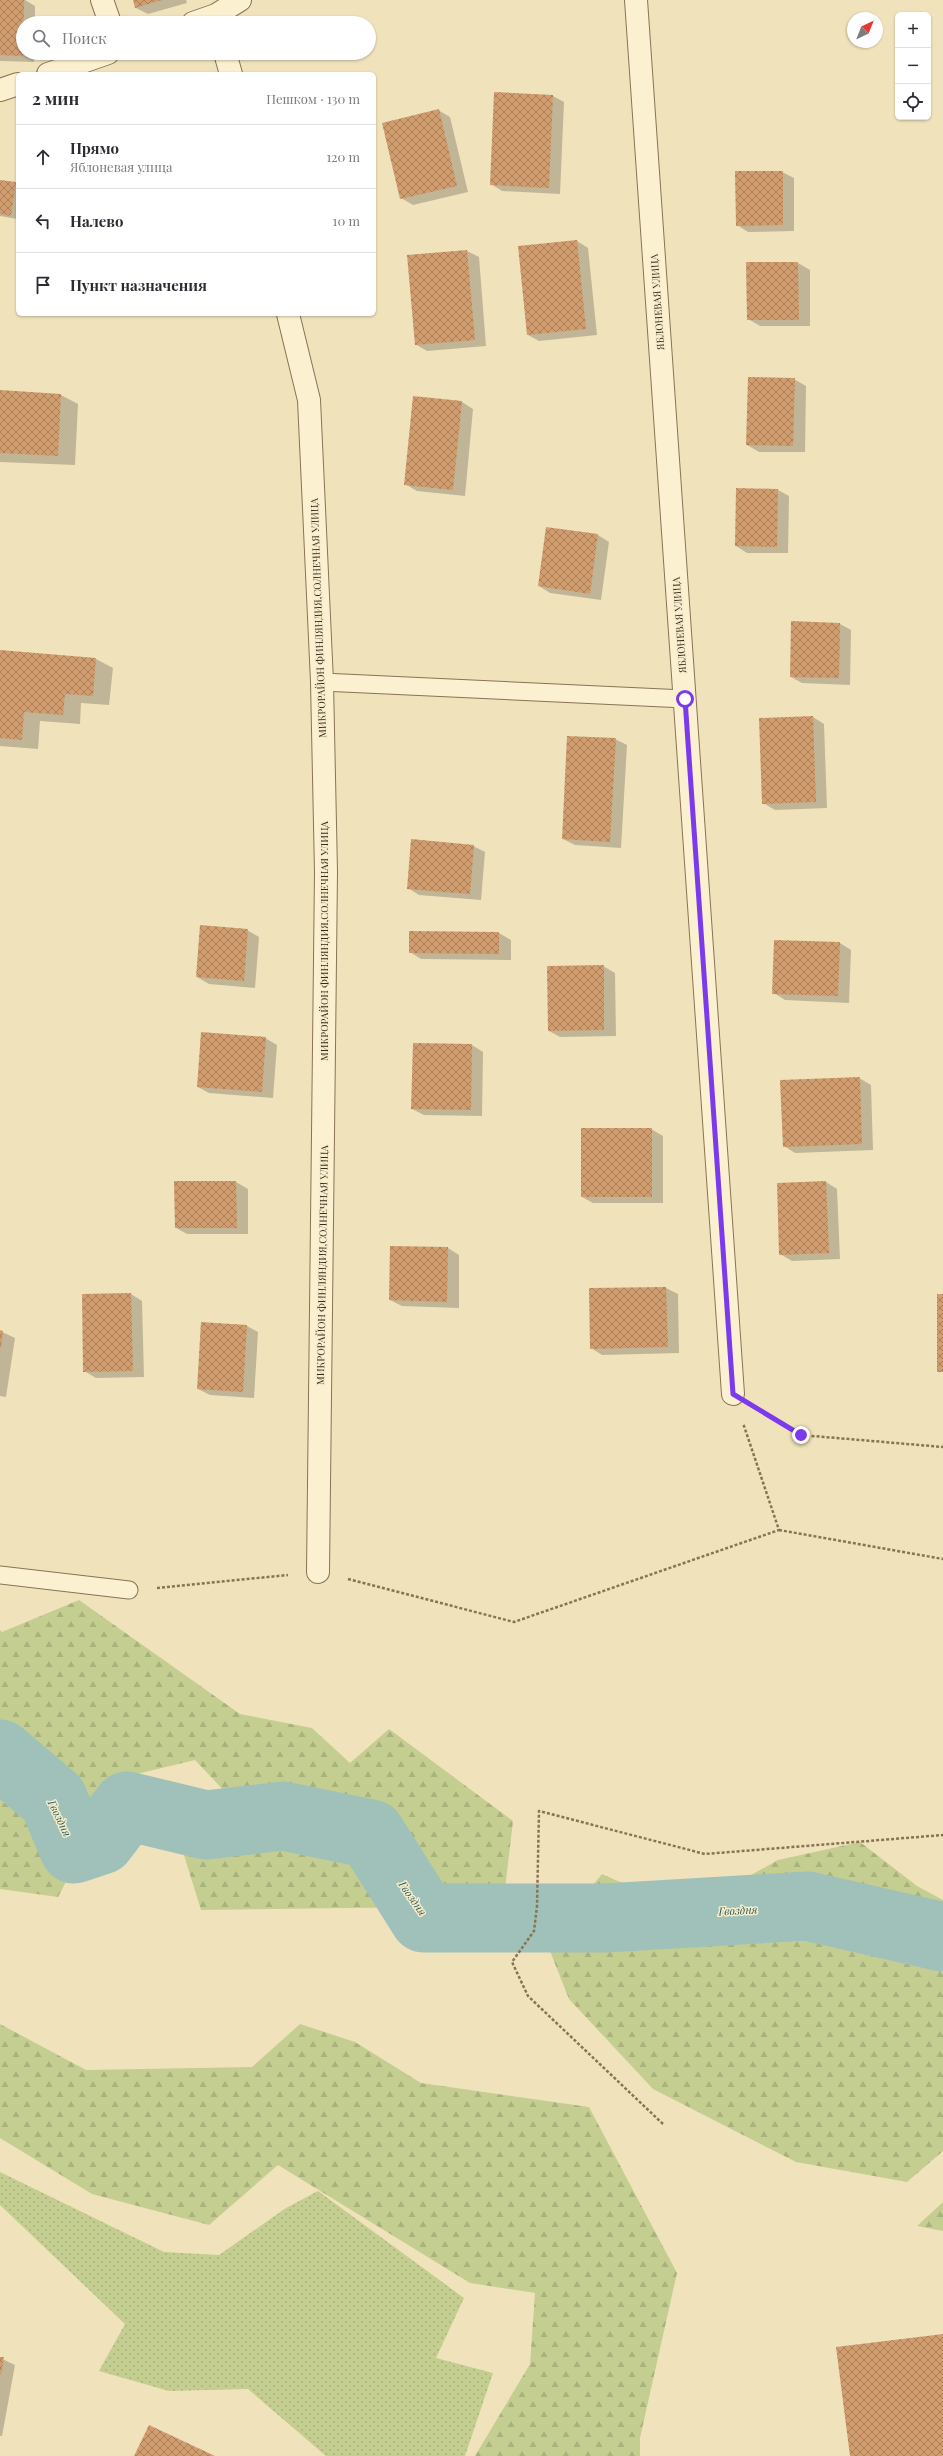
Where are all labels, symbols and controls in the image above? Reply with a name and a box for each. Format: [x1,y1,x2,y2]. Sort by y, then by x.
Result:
north arrow [847,12,883,48]
map controls [895,12,931,120]
button: + [895,12,931,48]
search box [16,16,376,60]
icon: search [30,27,52,49]
text: Поиск [62,28,107,48]
button: − [895,48,931,84]
button: locate [895,84,931,120]
text: 2 мин [32,87,79,109]
text: Пешком · 130 m [266,90,360,107]
text: Прямо [70,138,119,158]
icon: ahead [32,146,54,168]
text: 120 m [326,148,360,165]
text: Яблоневая улица [70,158,173,175]
icon: left [32,210,54,232]
text: Налево [70,211,123,231]
text: 10 m [333,212,360,229]
street label: ЯБЛОНЕВАЯ УЛИЦА [647,253,667,351]
icon: arrive [32,274,54,296]
text: Пункт назначения [70,275,207,295]
street label: МИКРОРАЙОН ФИНЛЯНДИЯ,СОЛНЕЧНАЯ УЛИЦА [307,497,329,738]
street label: ЯБЛОНЕВАЯ УЛИЦА [669,576,689,674]
route start [676,690,694,708]
street label: МИКРОРАЙОН ФИНЛЯНДИЯ,СОЛНЕЧНАЯ УЛИЦА [317,820,331,1061]
street label: МИКРОРАЙОН ФИНЛЯНДИЯ,СОЛНЕЧНАЯ УЛИЦА [313,1144,331,1385]
route end [792,1426,810,1444]
water label: Гвоздня [44,1796,75,1839]
water label: Гвоздня [395,1877,430,1918]
water label: Гвоздня [717,1901,758,1919]

